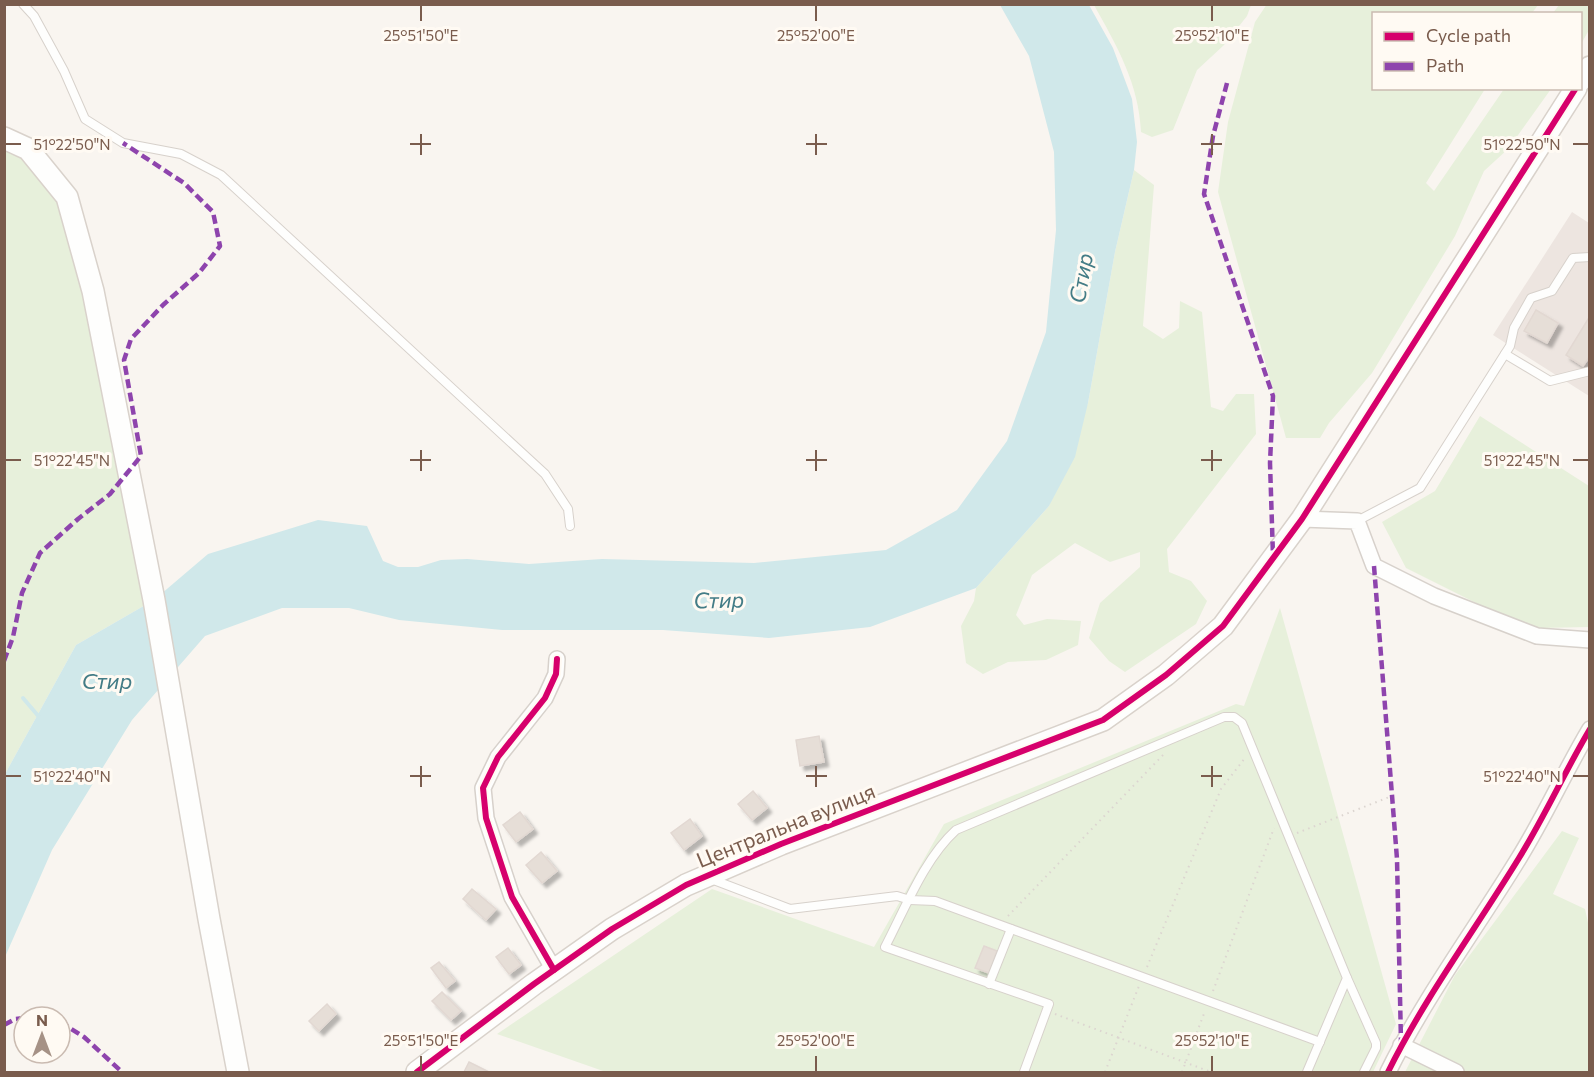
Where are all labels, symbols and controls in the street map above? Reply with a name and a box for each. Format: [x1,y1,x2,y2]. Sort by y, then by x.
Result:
legend [1372,12,1582,90]
text: Cycle path [1426,24,1511,46]
text: 25°51'50"E [384,26,459,44]
text: 25°52'00"E [777,26,855,44]
text: 25°52'10"E [1175,26,1249,44]
text: Path [1426,54,1464,76]
text: 51°22'50"N [33,135,111,153]
text: 51°22'50"N [1483,135,1561,153]
water label: Стир [1063,251,1098,305]
text: 51°22'45"N [34,451,110,469]
text: 51°22'45"N [1484,451,1560,469]
water label: Стир [693,586,745,613]
water label: Стир [82,667,132,694]
text: 51°22'40"N [33,767,111,785]
text: 51°22'40"N [1483,767,1561,785]
street label: Центральна вулиця [692,777,878,872]
north arrow [12,1005,72,1065]
text: N [36,1010,48,1029]
text: 25°51'50"E [384,1031,459,1049]
text: 25°52'00"E [777,1031,855,1049]
text: 25°52'10"E [1175,1031,1249,1049]

